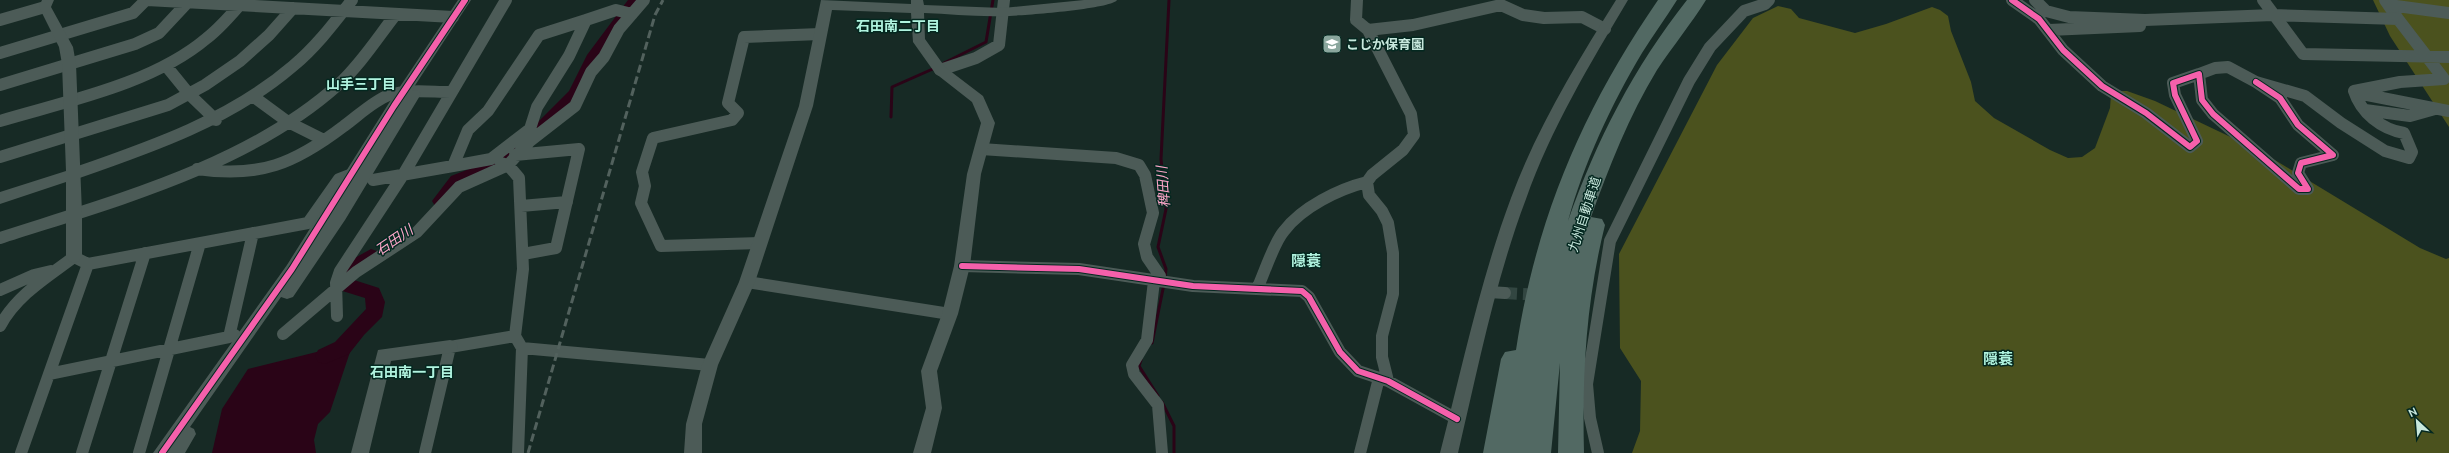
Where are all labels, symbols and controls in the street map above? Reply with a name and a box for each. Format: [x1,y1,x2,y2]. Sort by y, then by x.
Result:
district label: 石田南二丁目 [856,18,940,34]
school or university icon: こじか保育園 [1321,33,1343,55]
place label: こじか保育園 [1346,37,1424,51]
district label: 山手三丁目 [326,76,396,92]
water label: 稗田川 [1153,163,1172,209]
street label: 九州自動車道 [1565,175,1603,253]
water label: 石田川 [372,221,418,258]
district label: 隠蓑 [1291,252,1321,269]
district label: 隠蓑 [1983,350,2013,367]
district label: 石田南一丁目 [370,364,454,380]
north arrow [2397,401,2437,441]
text: N [2406,405,2419,419]

